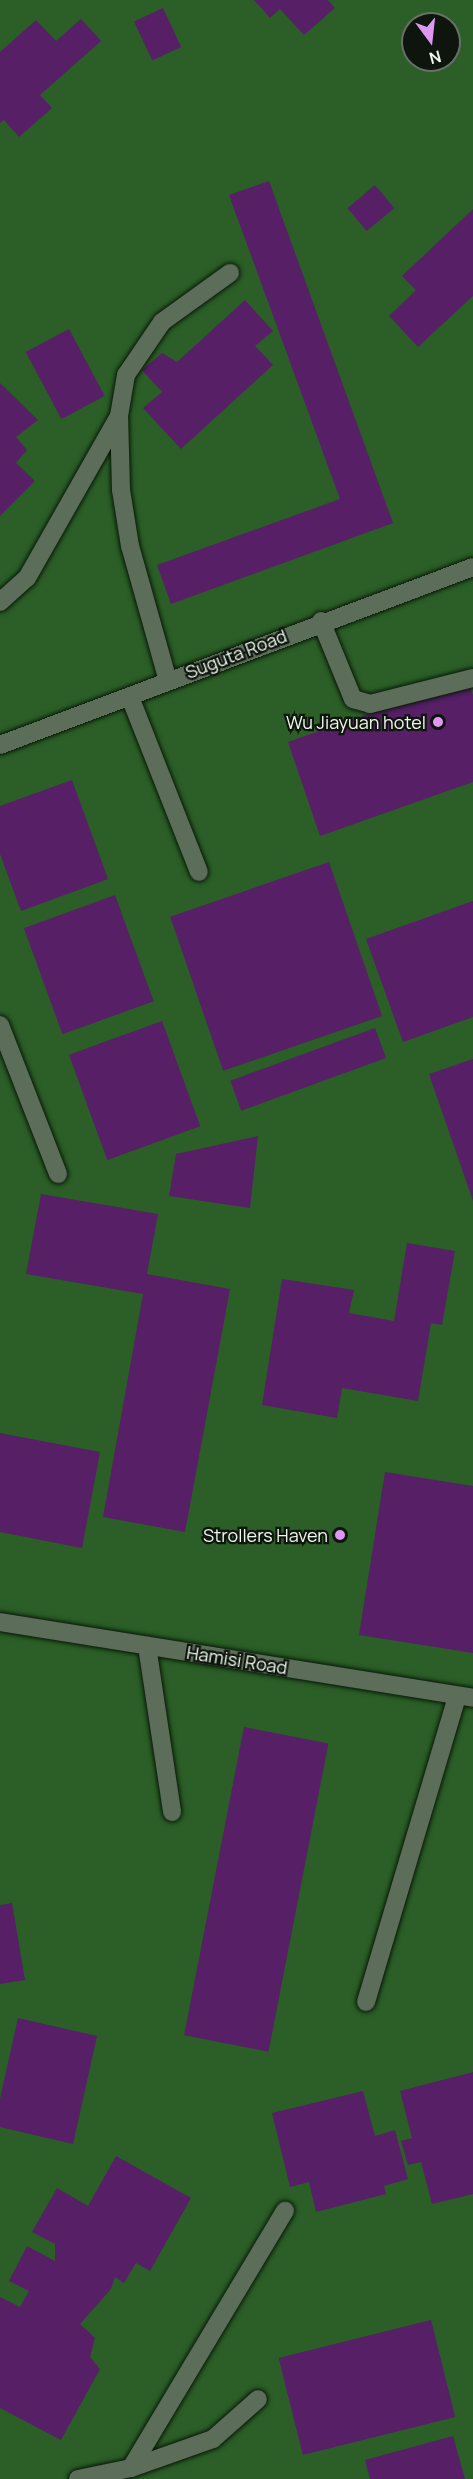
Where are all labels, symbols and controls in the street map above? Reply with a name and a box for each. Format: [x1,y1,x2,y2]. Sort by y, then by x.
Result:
north arrow [401,12,461,72]
text: N [427,45,444,70]
street label: Suguta Road [182,625,290,683]
place label: Wu Jiayuan hotel [286,711,426,733]
marker: Wu Jiayuan hotel [431,715,445,729]
place label: Strollers Haven [203,1524,328,1546]
marker: Strollers Haven [333,1528,347,1542]
street label: Hamisi Road [185,1641,289,1679]

